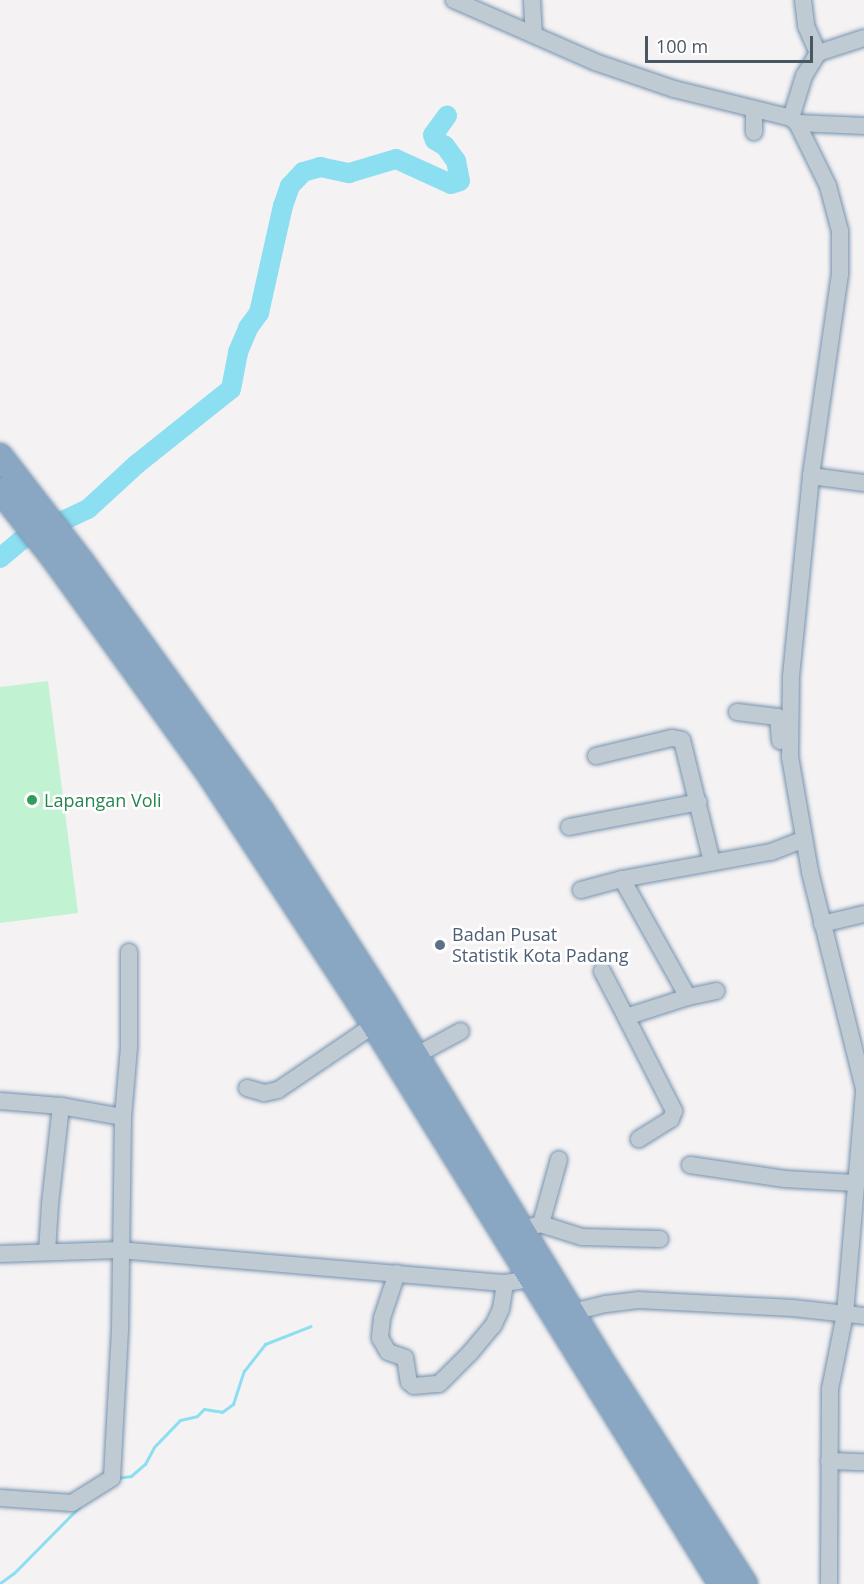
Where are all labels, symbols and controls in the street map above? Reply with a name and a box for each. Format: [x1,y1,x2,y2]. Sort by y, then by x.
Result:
scale bar [648,24,816,62]
text: 100 m [656,34,708,58]
place label: Lapangan Voli [44,789,162,811]
marker: Lapangan Voli [25,793,39,807]
place label: Badan Pusat Statistik Kota Padang [452,924,629,966]
marker: Badan Pusat Statistik Kota Padang [433,938,447,952]

